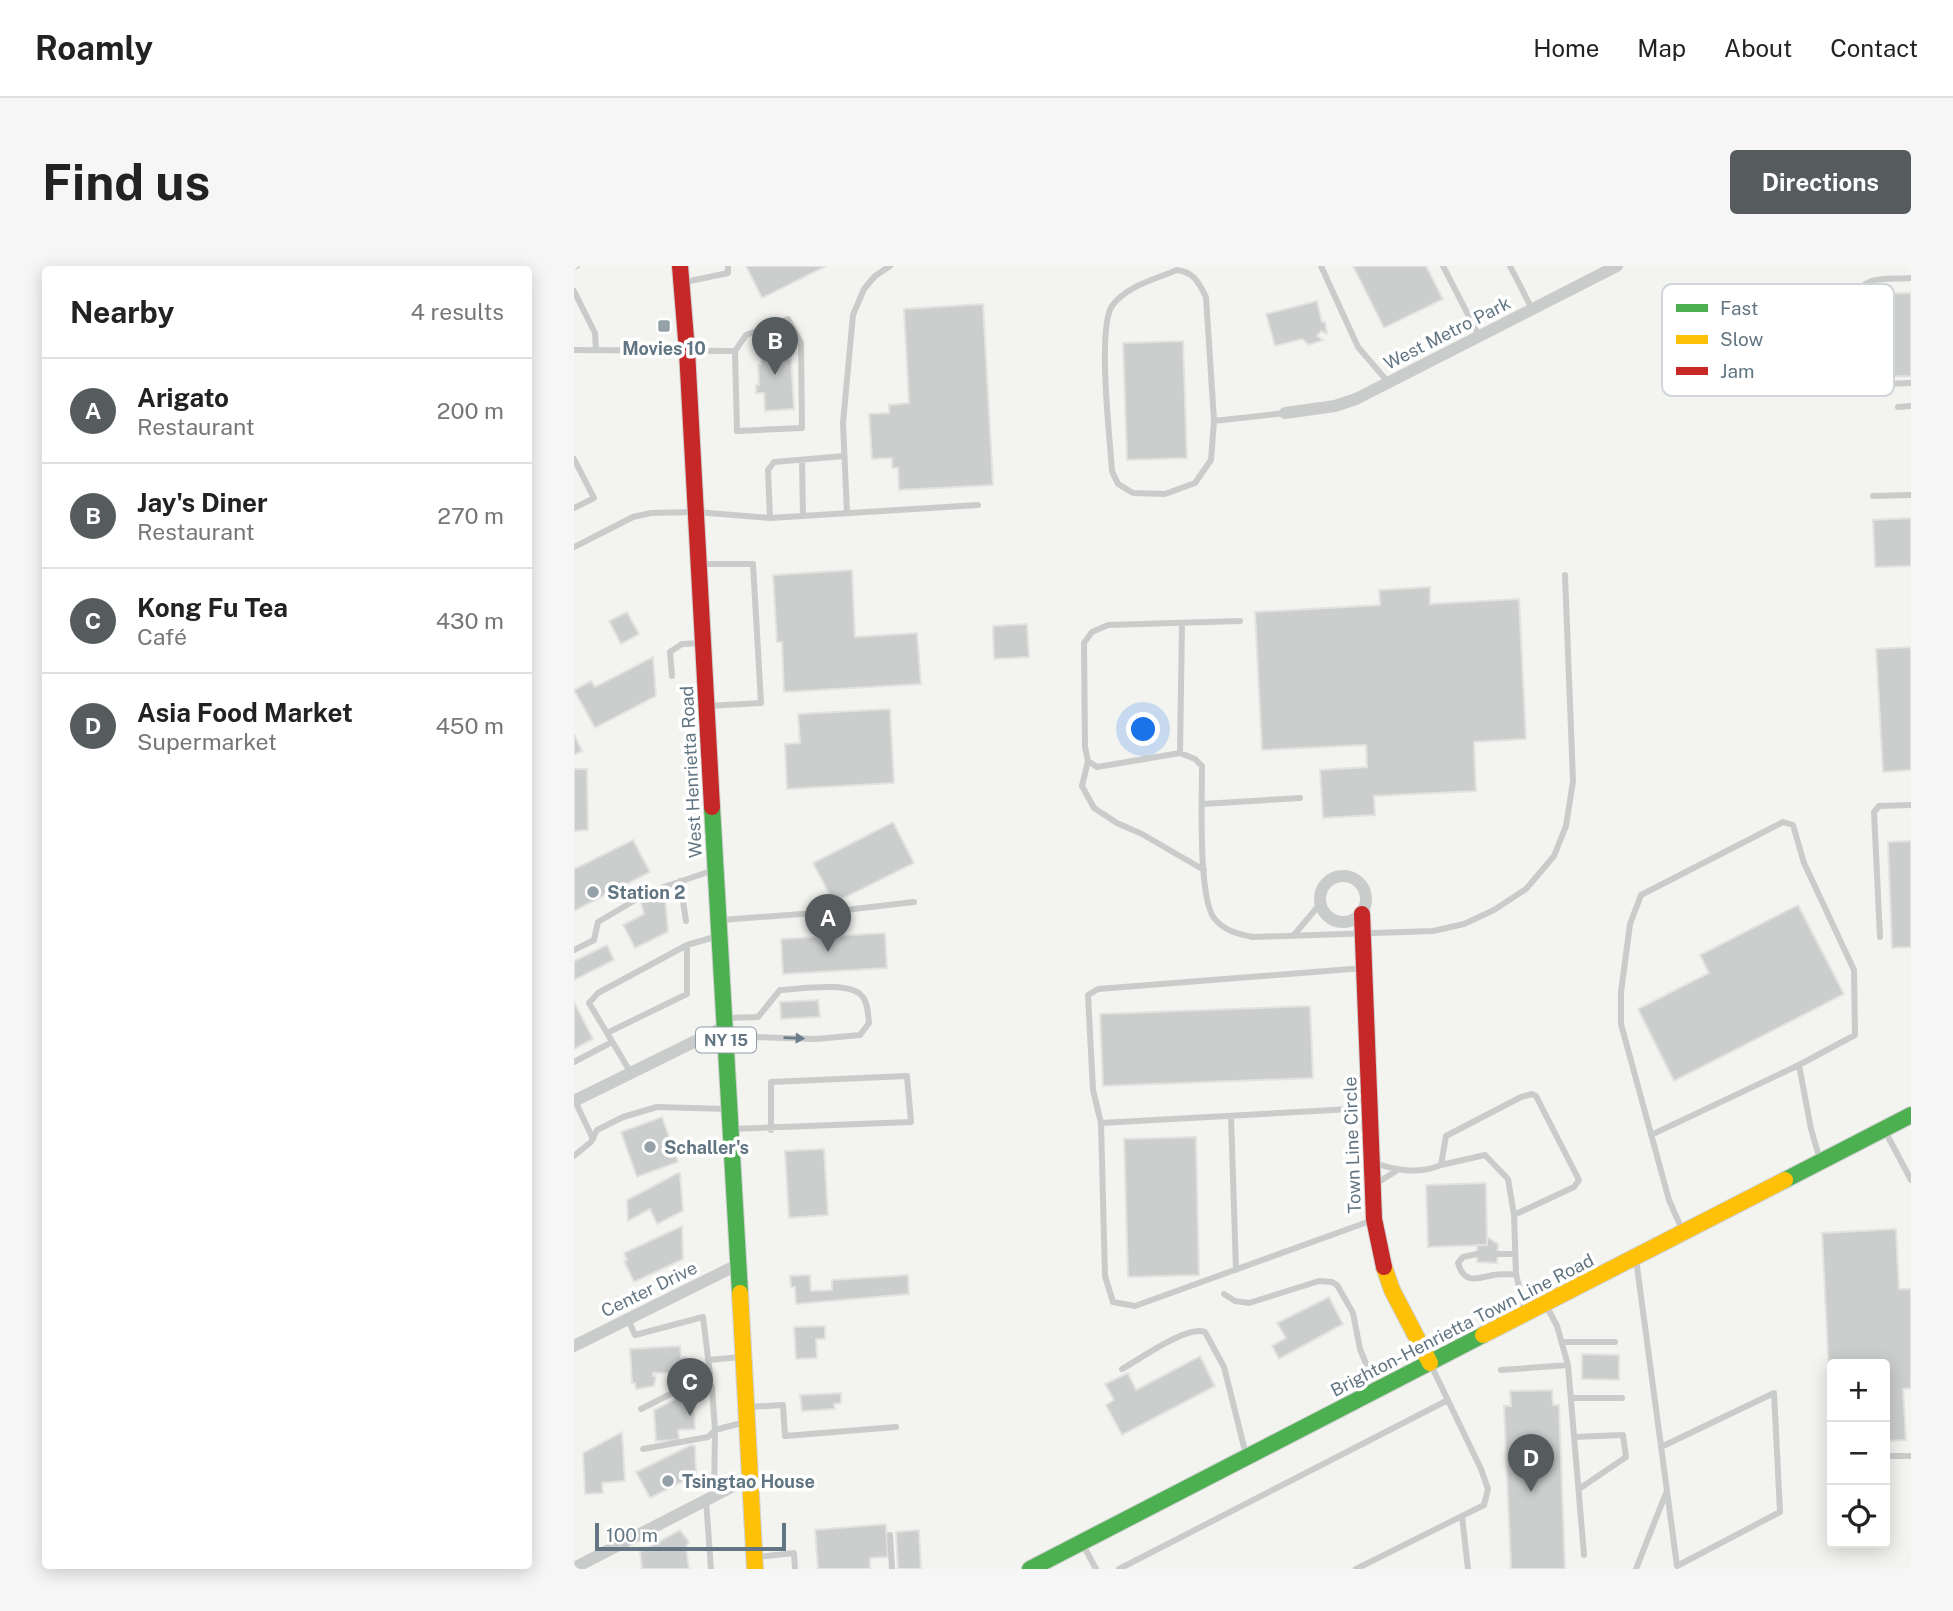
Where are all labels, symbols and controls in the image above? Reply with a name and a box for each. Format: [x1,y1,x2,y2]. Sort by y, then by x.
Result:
text: Roamly [35,29,153,67]
text: Home [1533,34,1599,62]
text: Map [1637,34,1686,62]
text: About [1724,34,1792,62]
text: Contact [1830,34,1918,62]
button: Directions [1730,150,1911,214]
text: Find us [42,153,210,211]
legend [1662,284,1894,396]
street label: West Metro Park [1380,292,1514,374]
text: Nearby [70,294,174,330]
text: Fast [1720,297,1758,319]
text: 4 results [410,298,504,325]
pin: B [752,317,798,375]
marker: Movies 10 [656,318,672,334]
text: Slow [1720,328,1764,350]
place label: Movies 10 [622,338,706,359]
text: Jam [1720,360,1754,382]
text: Arigato [137,382,229,413]
text: A [85,397,101,424]
text: 200 m [437,397,504,424]
text: Restaurant [137,413,255,440]
text: Jay's Diner [137,487,268,518]
text: B [85,502,101,529]
text: 270 m [437,502,504,529]
text: Restaurant [137,518,255,545]
text: Kong Fu Tea [137,592,288,623]
text: C [85,607,101,634]
text: 430 m [436,607,504,634]
text: Café [137,623,187,650]
street label: West Henrietta Road [676,685,706,859]
text: Asia Food Market [137,697,353,728]
text: D [85,712,101,739]
text: 450 m [435,712,504,739]
your location [1126,712,1160,746]
text: Supermarket [137,728,277,755]
place label: Station 2 [607,882,685,903]
marker: Station 2 [585,884,601,900]
pin: A [805,894,851,952]
road number: NY 15 [696,1028,756,1052]
one-way arrow [784,1033,806,1044]
street label: Town Line Circle [1339,1076,1365,1214]
place label: Schaller's [664,1137,749,1158]
marker: Schaller's [642,1139,658,1155]
street label: Brighton-Henrietta Town Line Road [1327,1249,1597,1401]
street label: Center Drive [598,1257,700,1321]
pin: C [667,1358,713,1416]
map controls [1827,1359,1890,1548]
button: + [1827,1359,1890,1422]
button: − [1827,1422,1890,1485]
pin: D [1508,1434,1554,1492]
place label: Tsingtao House [682,1471,815,1492]
marker: Tsingtao House [660,1473,676,1489]
button: locate [1827,1485,1890,1548]
scale bar [595,1520,786,1552]
text: 100 m [606,1524,658,1546]

